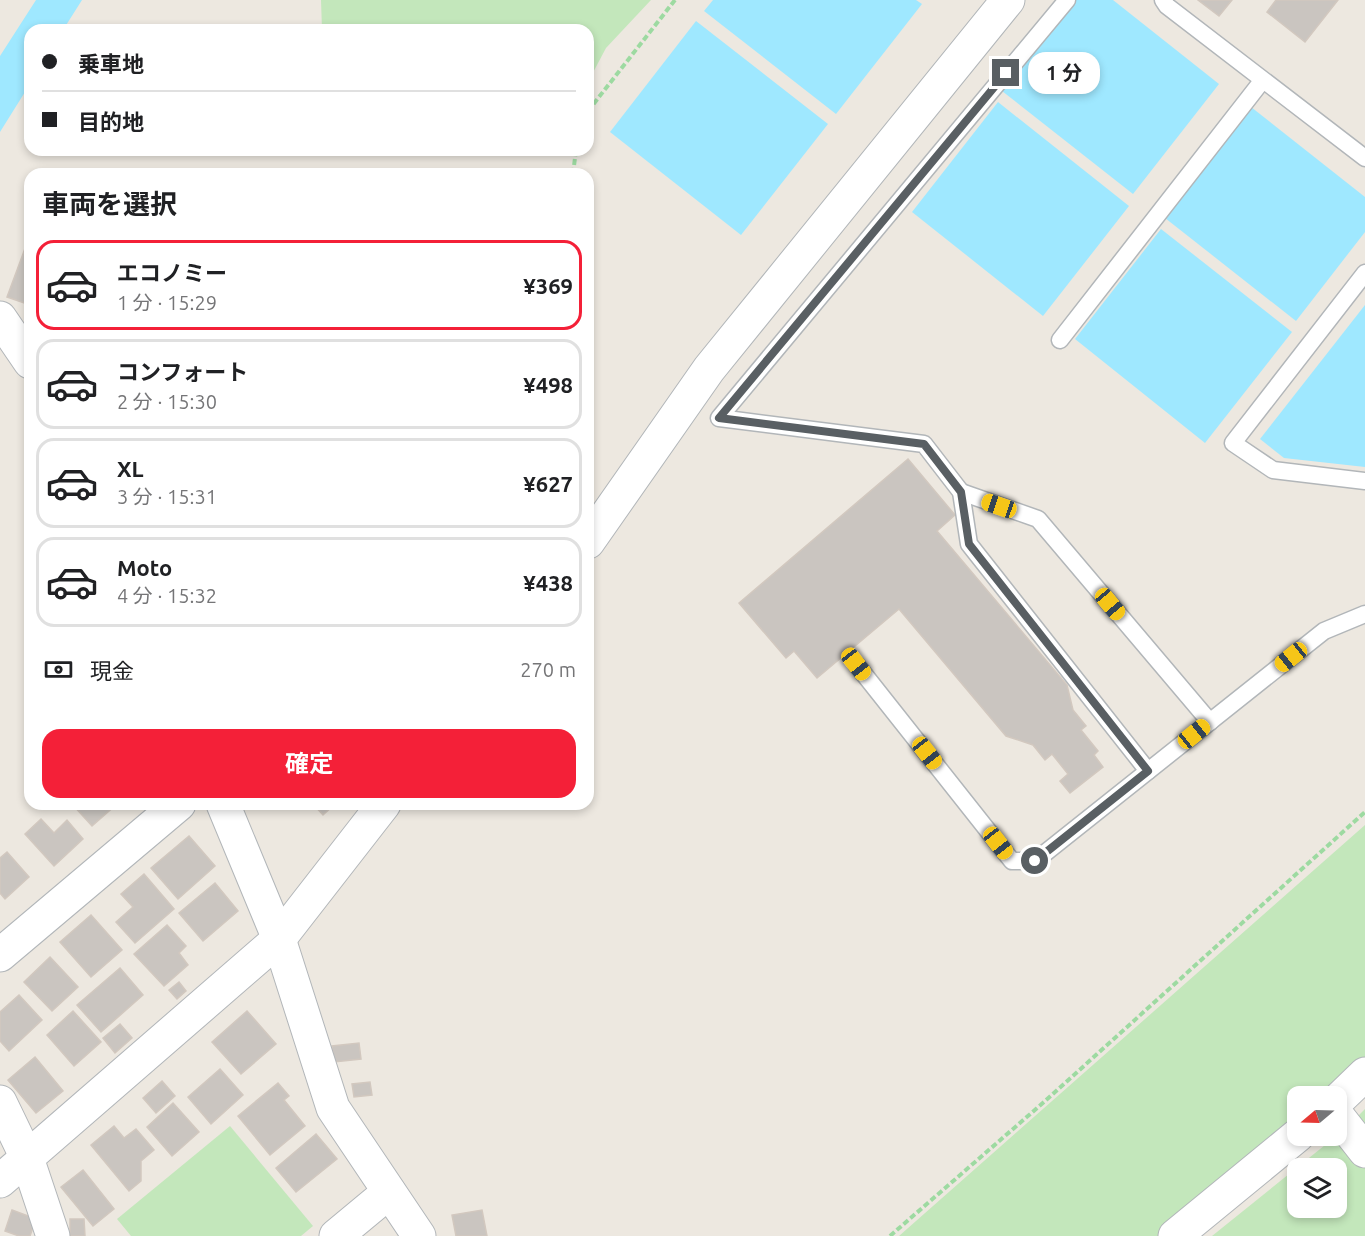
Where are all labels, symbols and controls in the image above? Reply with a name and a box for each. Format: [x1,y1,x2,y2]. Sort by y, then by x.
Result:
text: 乗車地 [78,51,144,76]
callout: 1 分 [1027,52,1099,94]
route end [992,59,1019,86]
text: 1 分 [1046,61,1082,84]
text: 目的地 [78,109,144,134]
text: 車両を選択 [42,189,177,219]
icon: car [45,258,99,312]
text: エコノミー [117,260,227,285]
text: ¥369 [523,273,573,298]
text: 1 分 · 15:29 [117,291,217,314]
icon: car [45,357,99,411]
text: コンフォート [117,359,248,384]
text: ¥498 [523,372,573,397]
text: 2 分 · 15:30 [117,390,217,413]
icon: car [45,456,99,510]
text: XL [117,456,144,481]
text: ¥627 [523,471,573,496]
text: 3 分 · 15:31 [117,485,217,508]
car [979,492,1019,520]
icon: car [45,555,99,609]
text: Moto [117,555,172,580]
text: ¥438 [523,570,573,595]
text: 4 分 · 15:32 [117,584,217,607]
car [1092,584,1128,624]
car [1271,639,1311,675]
car [838,644,874,684]
icon: cash [42,653,75,686]
text: 現金 [90,658,134,683]
text: 270 m [520,658,576,681]
car [1174,716,1214,752]
button: 確定 [42,729,576,798]
car [909,733,945,773]
car [980,823,1016,863]
route start [1021,847,1048,874]
north arrow [1287,1086,1347,1146]
map controls [1287,1086,1347,1218]
button: layers [1287,1158,1347,1218]

